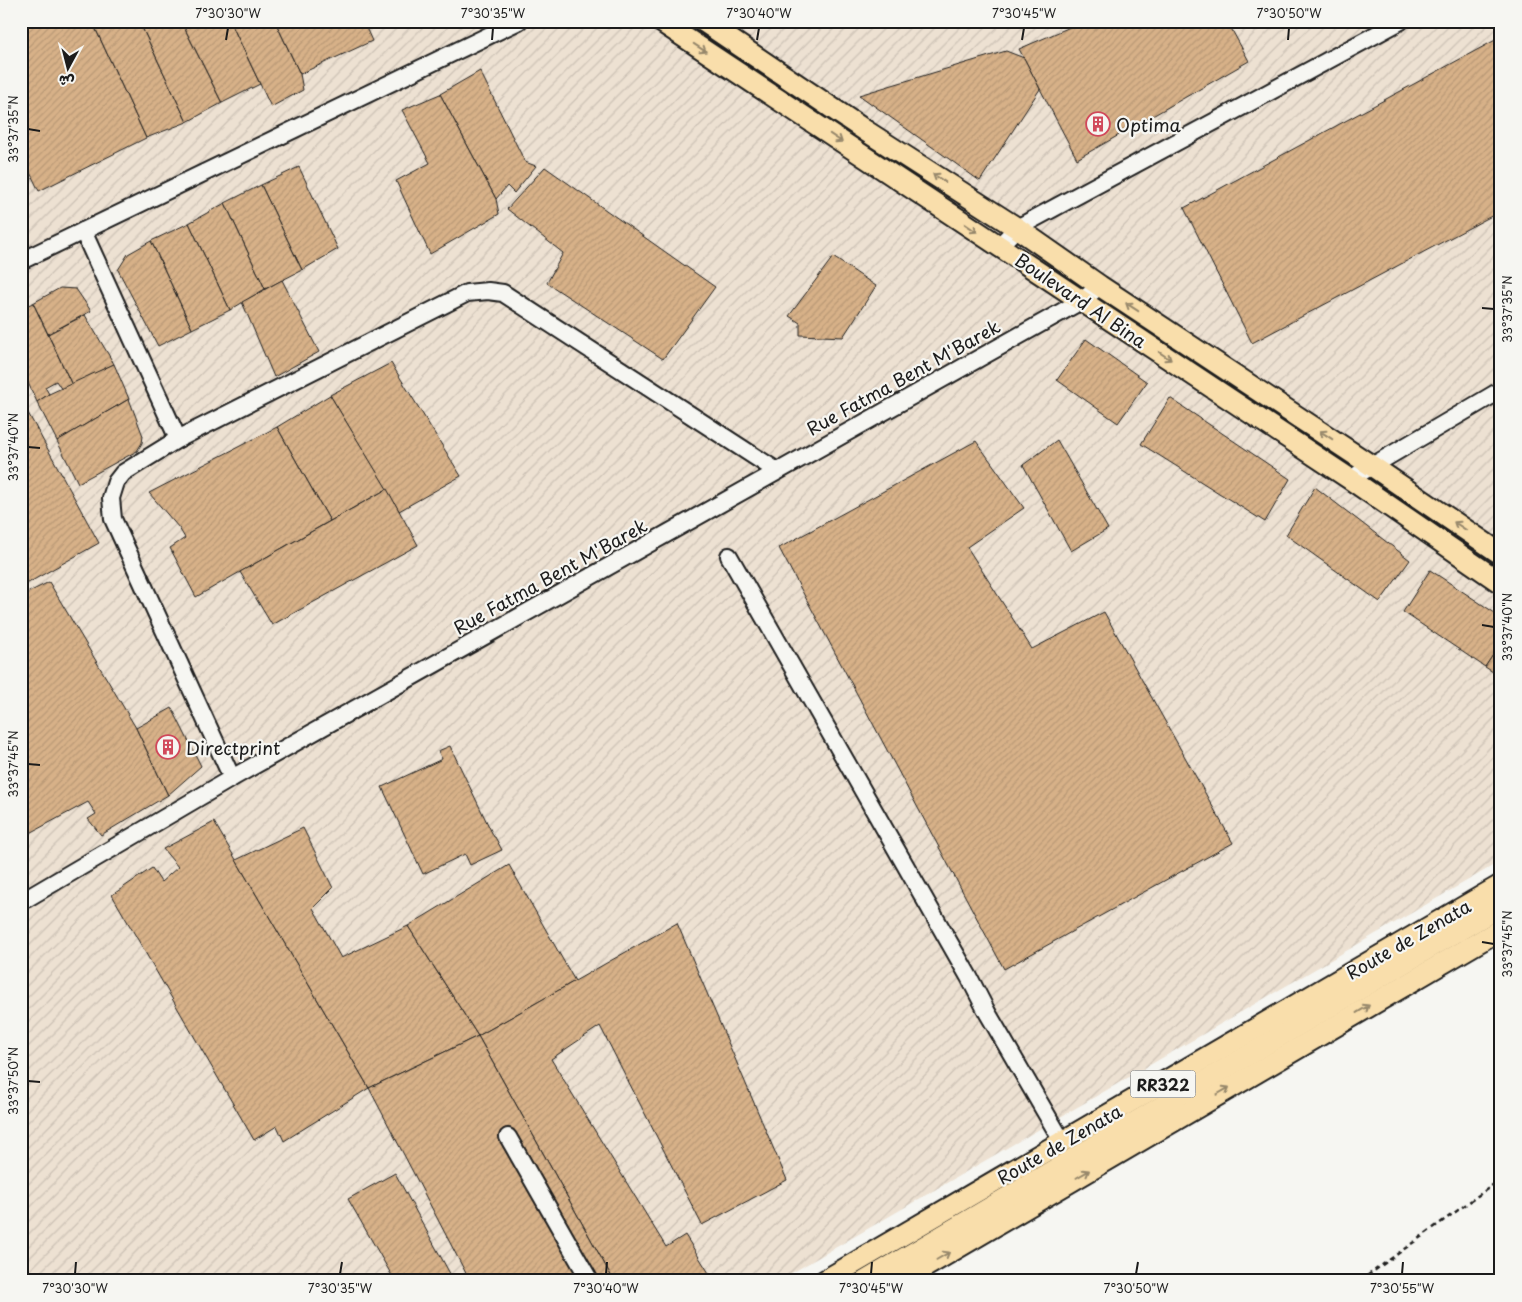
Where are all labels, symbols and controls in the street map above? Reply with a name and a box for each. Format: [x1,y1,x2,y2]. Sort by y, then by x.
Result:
text: 7°30'30"W [195,4,261,22]
text: 7°30'35"W [461,4,526,22]
text: 7°30'40"W [726,4,792,22]
text: 7°30'45"W [992,4,1057,22]
text: 7°30'50"W [1256,4,1322,22]
north arrow [42,42,92,92]
one-way arrow [693,43,707,53]
text: ش [57,70,75,93]
text: 33°37'35"N [4,95,22,163]
building icon: Optima [1085,111,1111,137]
place label: Optima [1116,111,1182,138]
one-way arrow [829,133,843,143]
one-way arrow [932,172,946,182]
one-way arrow [964,223,978,233]
street label: Boulevard Al Bina [1010,246,1153,355]
text: 33°37'35"N [1498,275,1516,343]
one-way arrow [1125,302,1139,312]
street label: Rue Fatma Bent M'Barek [801,312,1005,442]
one-way arrow [1158,351,1172,361]
text: 33°37'40"N [4,413,22,481]
one-way arrow [1319,430,1333,440]
street label: Rue Fatma Bent M'Barek [448,511,652,641]
one-way arrow [1454,521,1468,531]
text: 33°37'40"N [1498,593,1516,661]
text: 33°37'45"N [4,730,22,798]
building icon: Directprint [155,734,181,760]
place label: Directprint [186,734,280,761]
street label: Route de Zenata [1340,892,1476,986]
text: 33°37'45"N [1498,910,1516,978]
one-way arrow [1355,1004,1370,1014]
text: 33°37'50"N [4,1047,22,1115]
road number: RR322 [1130,1070,1196,1098]
one-way arrow [1215,1086,1229,1096]
street label: Route de Zenata [991,1097,1127,1191]
one-way arrow [1075,1168,1089,1178]
one-way arrow [935,1251,950,1261]
text: 7°30'30"W [42,1279,108,1297]
text: 7°30'35"W [308,1279,373,1297]
text: 7°30'40"W [573,1279,639,1297]
text: 7°30'45"W [839,1279,904,1297]
text: 7°30'50"W [1103,1279,1169,1297]
text: 7°30'55"W [1370,1279,1435,1297]

